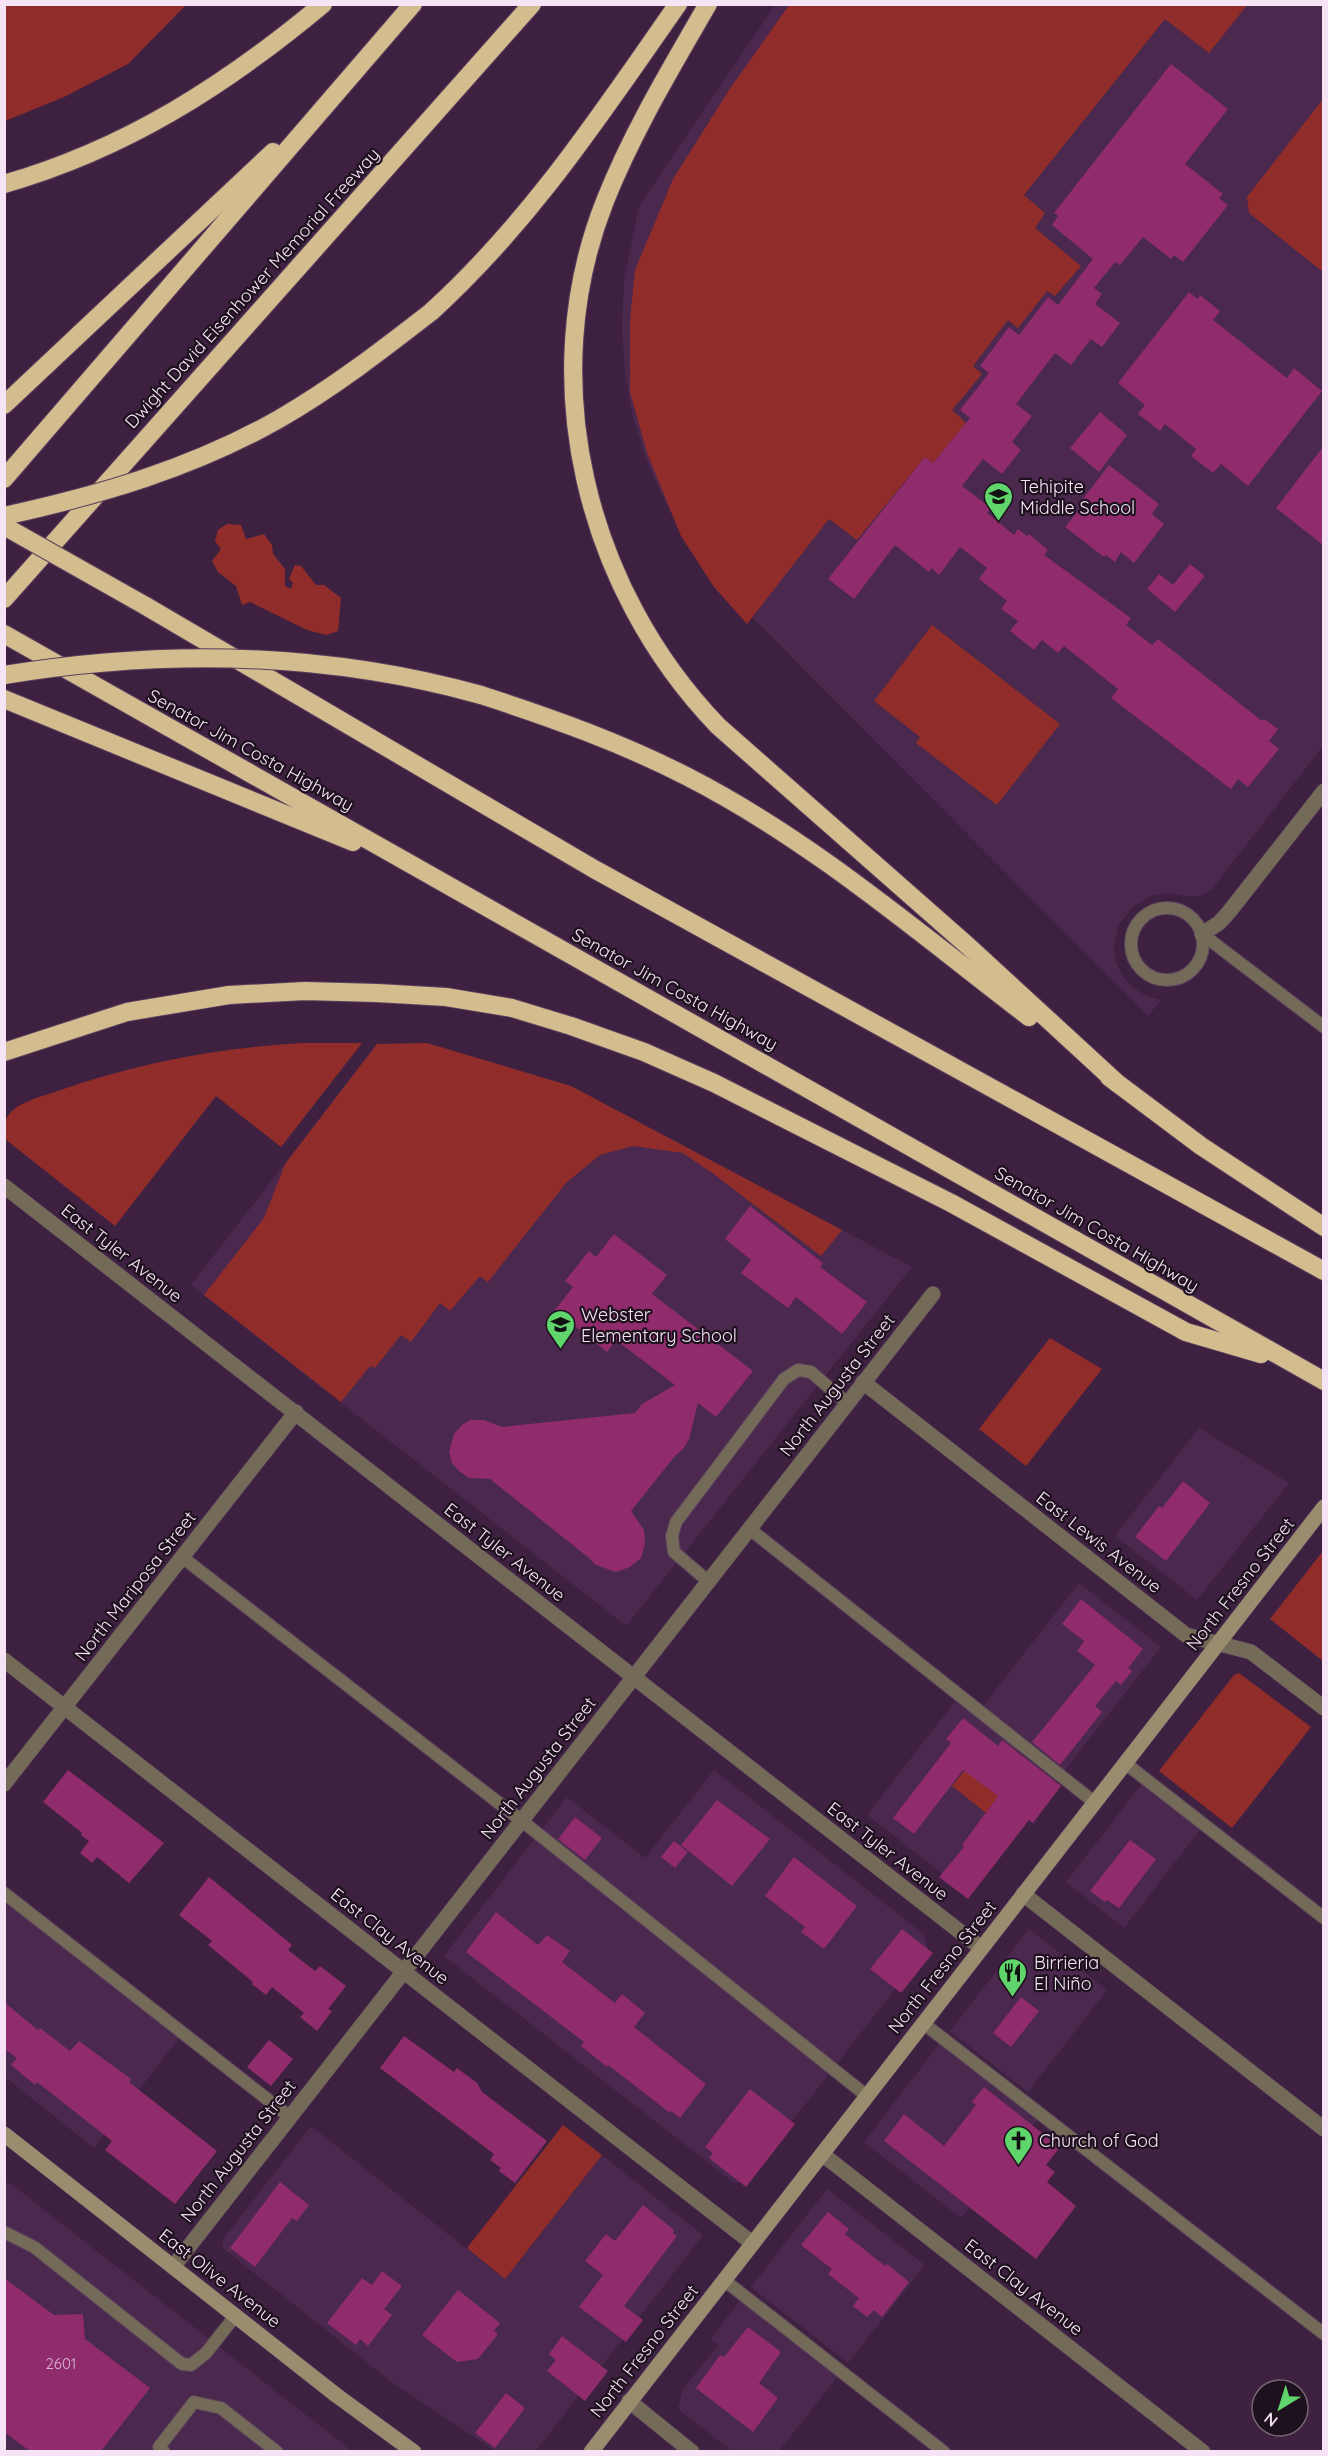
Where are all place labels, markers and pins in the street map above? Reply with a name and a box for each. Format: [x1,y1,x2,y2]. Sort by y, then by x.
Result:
place label: Tehipite Middle School [1020,475,1135,519]
school or university icon: Tehipite Middle School [983,480,1015,522]
place label: Webster Elementary School [581,1303,737,1347]
school or university icon: Webster Elementary School [544,1308,576,1350]
place label: Birrieria El Niño [1034,1951,1099,1995]
restaurant icon: Birrieria El Niño [997,1956,1029,1998]
church icon: Church of God [1002,2124,1034,2166]
place label: Church of God [1039,2129,1159,2152]

